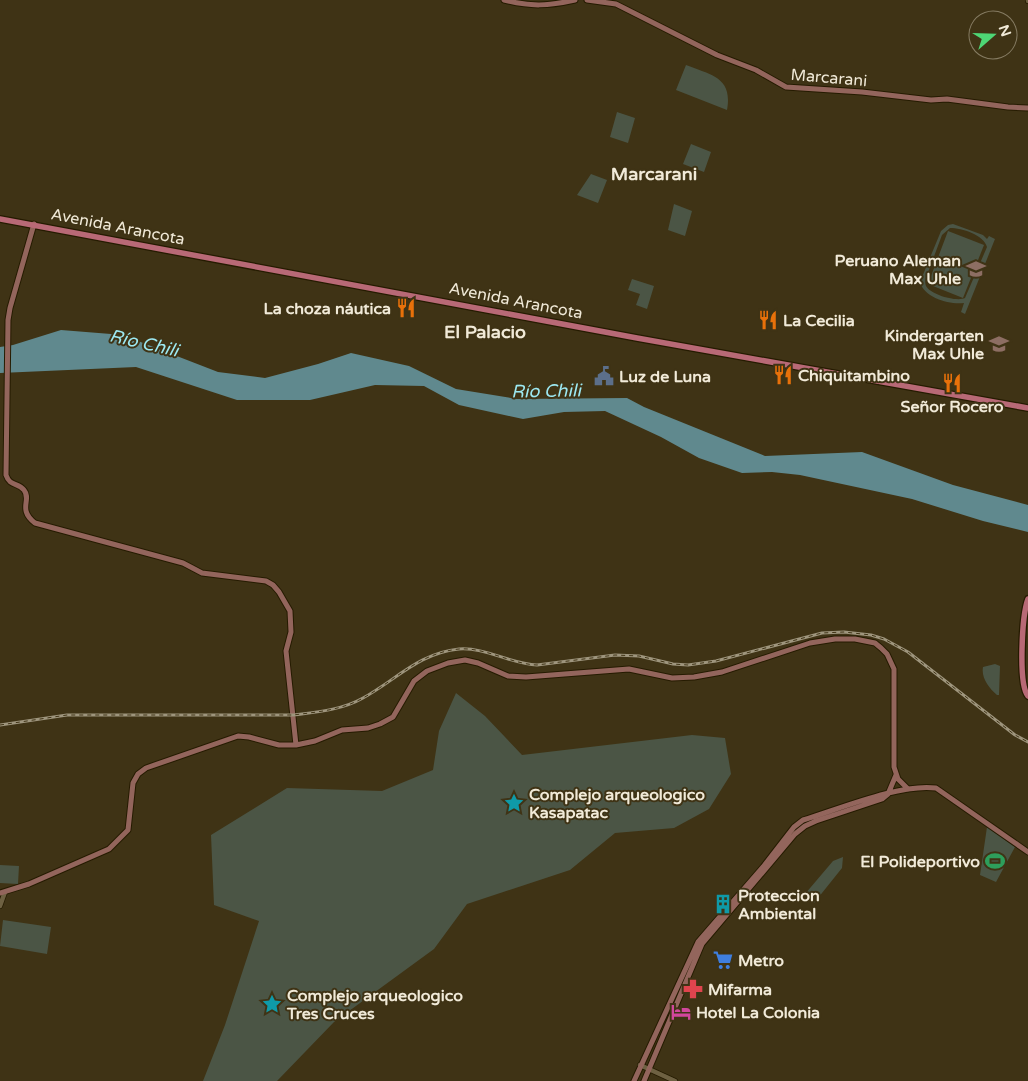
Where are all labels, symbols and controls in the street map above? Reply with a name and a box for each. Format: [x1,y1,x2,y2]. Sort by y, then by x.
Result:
north arrow [968,10,1018,60]
text: N [995,23,1015,39]
street label: Marcarani [790,65,868,91]
district label: Marcarani [611,163,697,185]
street label: Avenida Arancota [49,204,186,250]
place label: Peruano Aleman Max Uhle [835,251,961,289]
school or university icon: Peruano Aleman Max Uhle [965,258,987,280]
street label: Avenida Arancota [447,278,584,324]
restaurant icon: La choza náutica [395,297,417,319]
place label: La choza náutica [263,299,391,319]
restaurant icon: La Cecilia [757,309,779,331]
place label: La Cecilia [783,311,855,331]
district label: El Palacio [444,321,526,343]
water label: Río Chili [107,324,183,362]
place label: Kindergarten Max Uhle [884,326,984,364]
school or university icon: Kindergarten Max Uhle [988,333,1010,355]
restaurant icon: Chiquitambino [772,364,794,386]
public building icon: Luz de Luna [593,365,615,387]
place label: Chiquitambino [798,366,910,386]
place label: Luz de Luna [619,367,711,387]
restaurant icon: Señor Rocero [941,372,963,394]
water label: Río Chili [511,379,584,403]
place label: Señor Rocero [901,397,1004,417]
place label: Complejo arqueologico Kasapatac [529,785,705,823]
place icon: Complejo arqueologico Kasapatac [503,792,525,814]
sports icon: El Polideportivo [984,850,1006,872]
place label: El Polideportivo [860,852,980,872]
place label: Proteccion Ambiental [738,886,820,924]
building icon: Proteccion Ambiental [712,893,734,915]
supermarket icon: Metro [712,949,734,971]
place label: Metro [738,951,784,971]
pharmacy icon: Mifarma [682,978,704,1000]
place label: Mifarma [708,980,772,1000]
place label: Complejo arqueologico Tres Cruces [286,986,463,1024]
place icon: Complejo arqueologico Tres Cruces [261,993,283,1015]
hotel icon: Hotel La Colonia [670,1001,692,1023]
place label: Hotel La Colonia [696,1003,820,1023]

